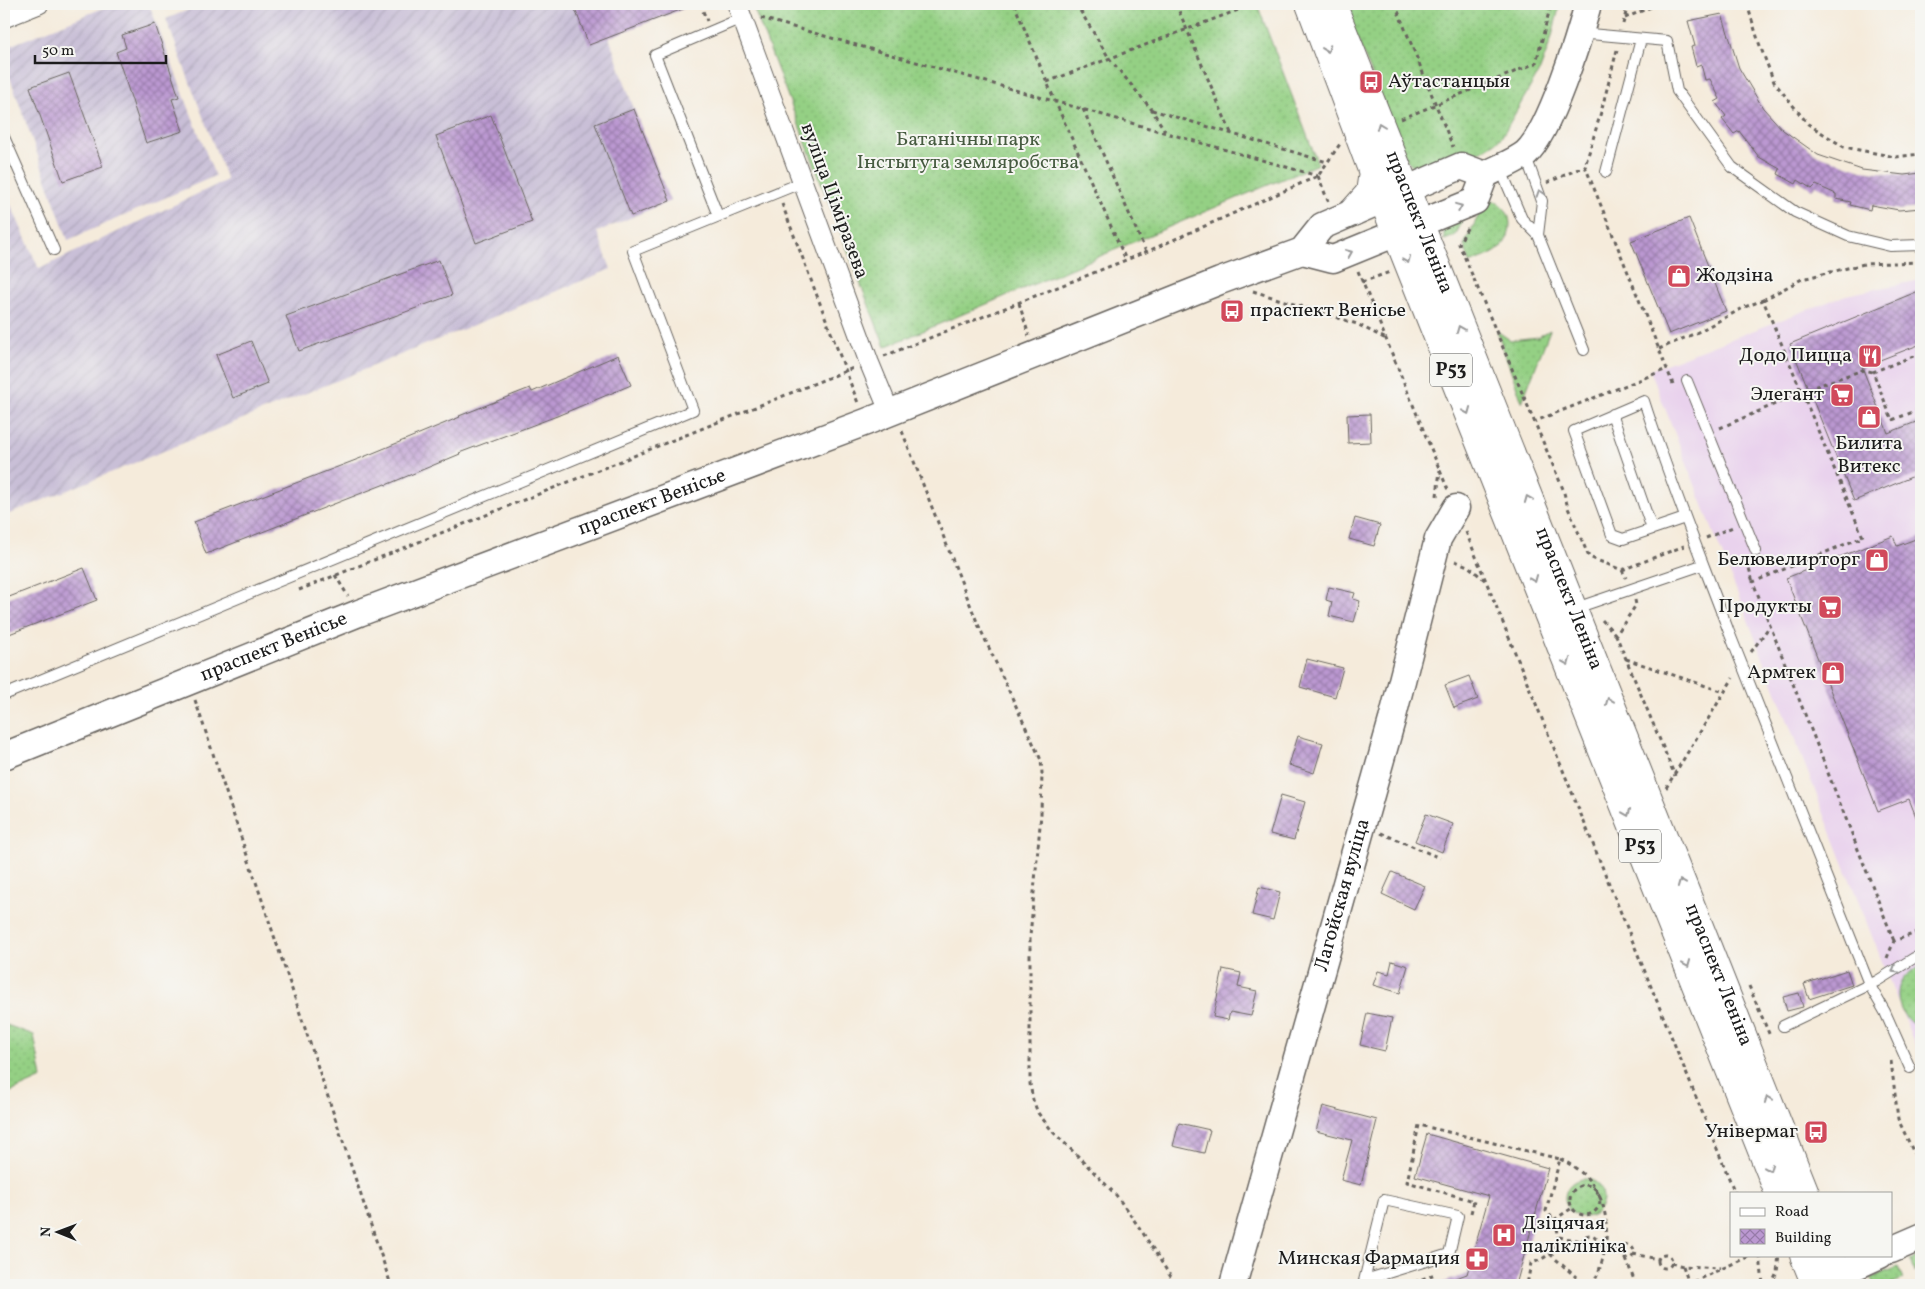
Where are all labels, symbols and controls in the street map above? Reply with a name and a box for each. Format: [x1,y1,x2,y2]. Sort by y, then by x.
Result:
scale bar [35,32,166,64]
text: 50 m [42,41,74,62]
one-way arrow [1321,45,1331,53]
place label: Аўтастанцыя [1388,68,1510,96]
bus stop icon: Аўтастанцыя [1358,69,1384,95]
street label: вуліца Ціміразева [793,119,875,283]
one-way arrow [1376,122,1386,131]
park label: Батанічны парк Інстытута земляробства [857,126,1079,177]
street label: праспект Леніна [1378,147,1460,298]
one-way arrow [1535,190,1545,198]
one-way arrow [1454,203,1463,214]
one-way arrow [1344,248,1352,258]
one-way arrow [1401,255,1411,264]
place label: Жодзіна [1696,262,1773,290]
shop icon: Жодзіна [1666,263,1692,289]
place label: праспект Венісье [1250,297,1406,325]
bus stop icon: праспект Венісье [1219,298,1245,324]
one-way arrow [1456,325,1466,334]
place label: Додо Пицца [1739,342,1852,370]
restaurant icon: Додо Пицца [1857,343,1883,369]
road number: Р53 [1430,354,1472,386]
place label: Элегант [1751,381,1824,409]
supermarket icon: Элегант [1829,382,1855,408]
shop icon: Билита Витекс [1856,404,1882,430]
one-way arrow [1461,406,1471,415]
place label: Билита Витекс [1835,430,1903,481]
street label: праспект Венісье [574,462,730,543]
one-way arrow [1524,495,1534,504]
street label: праспект Леніна [1528,523,1610,674]
place label: Белювелирторг [1717,546,1860,574]
shop icon: Белювелирторг [1864,547,1890,573]
one-way arrow [1528,574,1538,582]
place label: Продукты [1718,593,1812,621]
supermarket icon: Продукты [1817,594,1843,620]
street label: праспект Венісье [196,605,352,689]
one-way arrow [1561,657,1571,666]
place label: Армтек [1747,659,1816,687]
shop icon: Армтек [1820,660,1846,686]
one-way arrow [1604,697,1615,706]
one-way arrow [1621,808,1632,817]
street label: Лагойская вуліца [1308,815,1378,975]
road number: Р53 [1619,829,1661,862]
one-way arrow [1677,879,1688,888]
street label: праспект Леніна [1677,900,1759,1050]
one-way arrow [1681,959,1692,968]
one-way arrow [1892,964,1901,973]
one-way arrow [1764,1095,1774,1104]
place label: Універмаг [1705,1118,1798,1146]
bus stop icon: Універмаг [1803,1119,1829,1145]
one-way arrow [1763,1164,1773,1172]
legend [1730,1192,1892,1256]
text: Road [1775,1202,1809,1223]
north arrow [32,1206,82,1256]
place label: Дзіцячая паліклініка [1522,1210,1627,1261]
hospital icon: Дзіцячая паліклініка [1491,1222,1517,1248]
text: N [37,1227,56,1237]
text: Building [1775,1228,1832,1249]
place label: Минская Фармация [1278,1245,1460,1273]
pharmacy icon: Минская Фармация [1464,1246,1490,1272]

